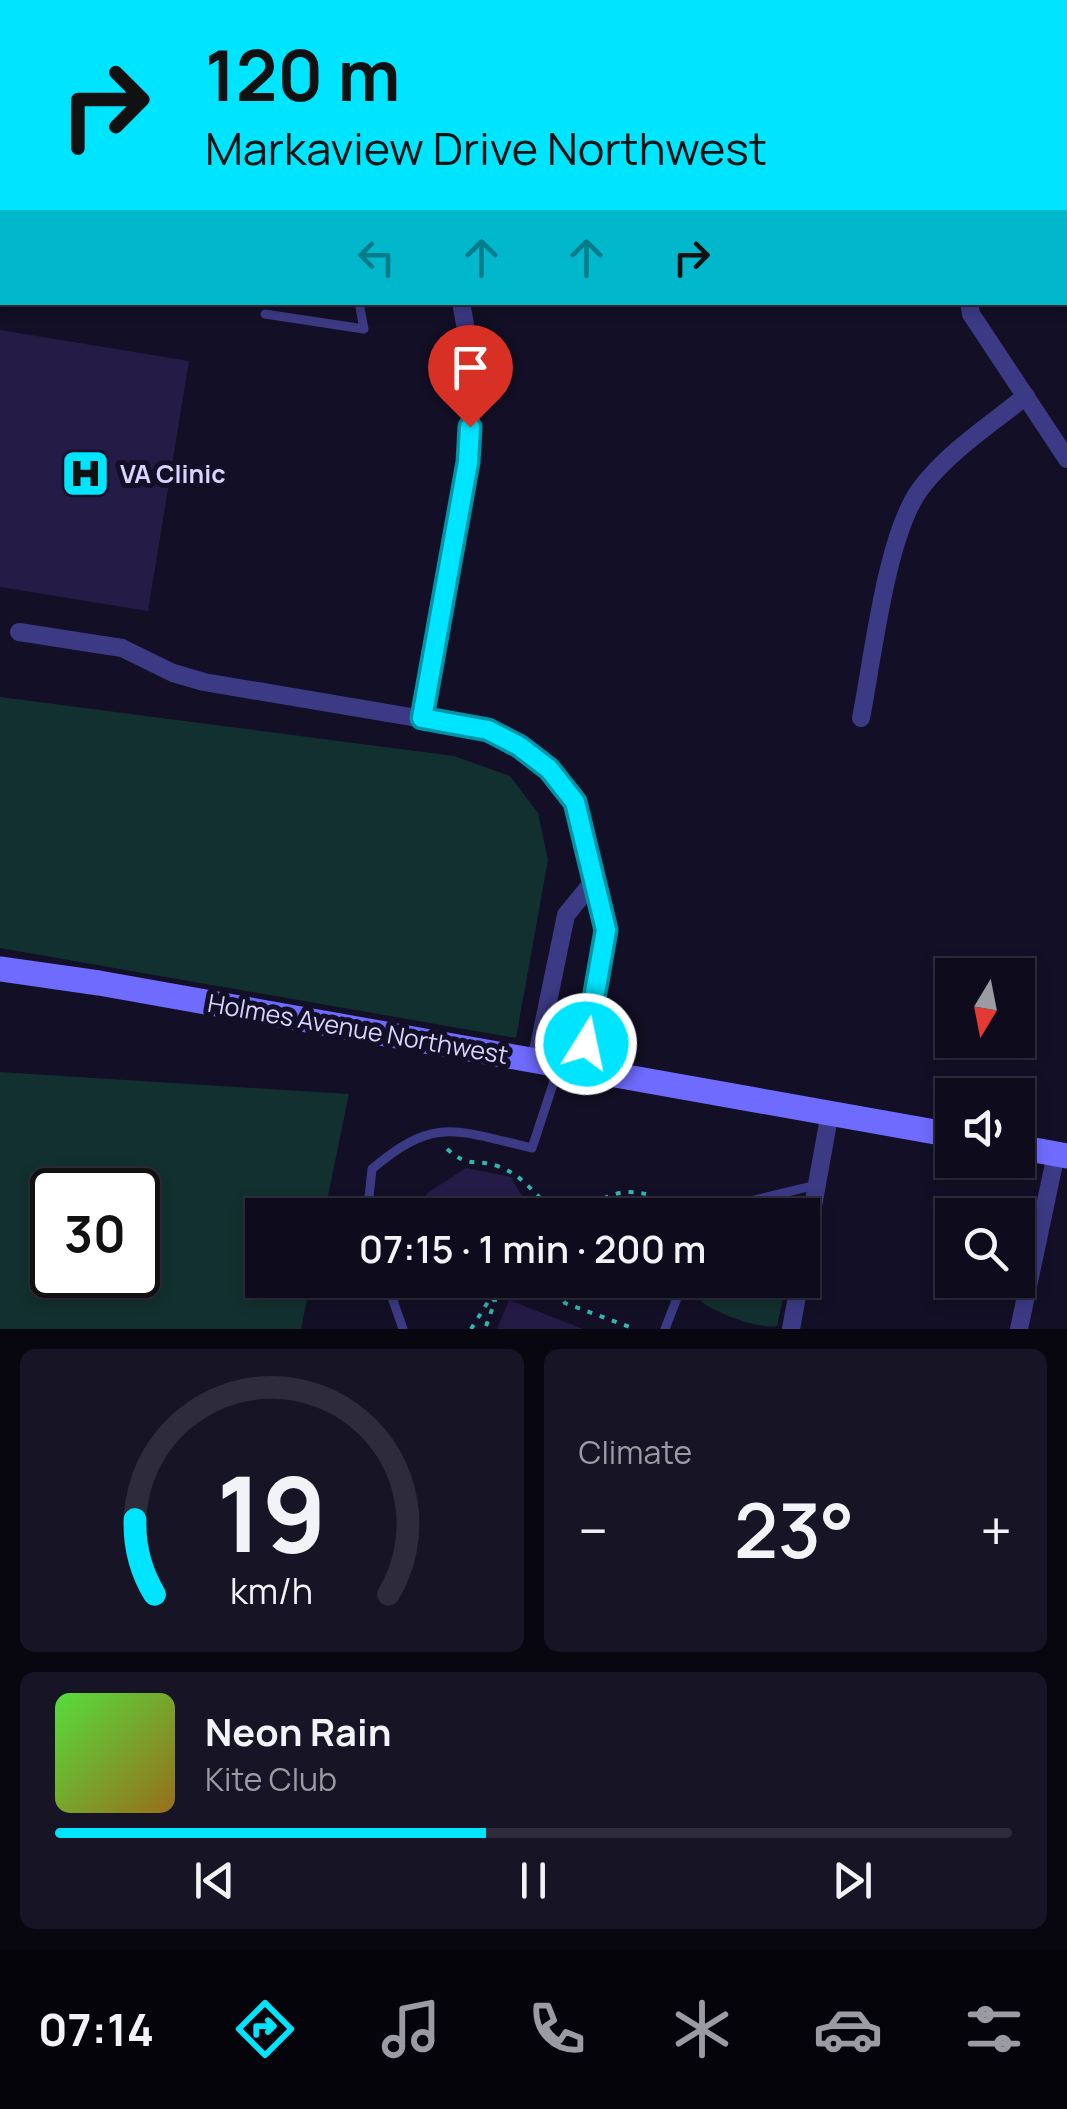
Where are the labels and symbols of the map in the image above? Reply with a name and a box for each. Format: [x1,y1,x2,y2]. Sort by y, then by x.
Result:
pin [428,325,513,428]
hospital icon: VA Clinic [59,448,111,500]
place label: VA Clinic [120,456,226,491]
north arrow [935,958,1035,1058]
street label: Holmes Avenue Northwest [205,985,511,1072]
position arrow [534,992,638,1096]
speed limit sign: 30 [30,1168,160,1298]

